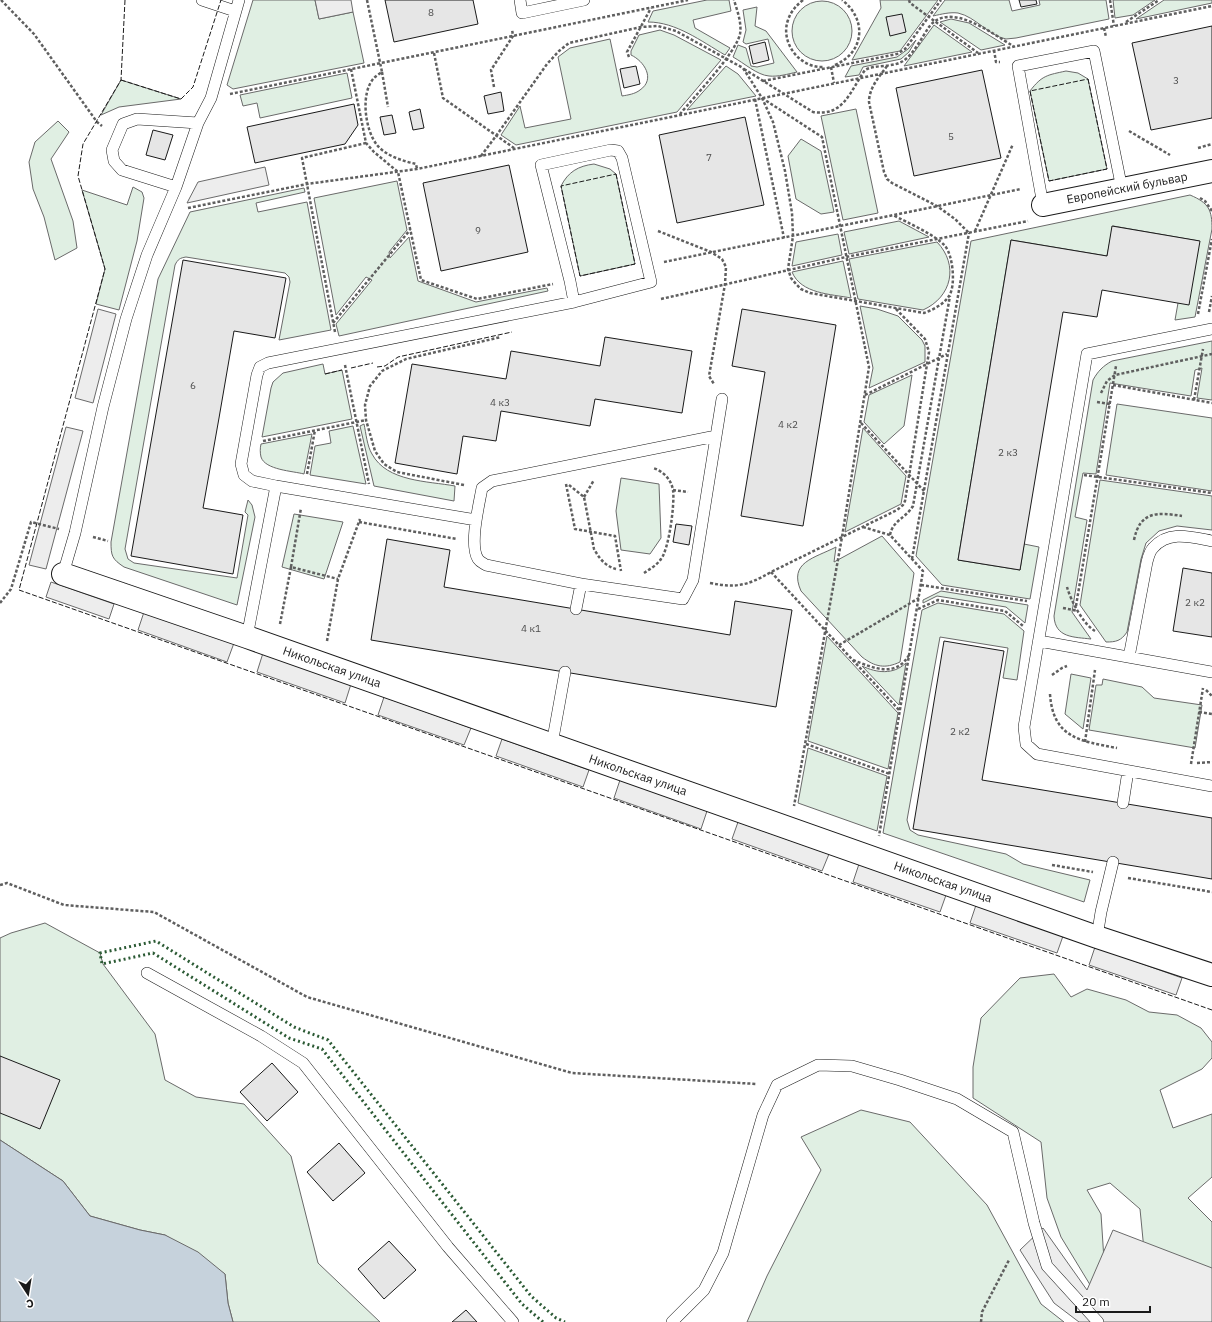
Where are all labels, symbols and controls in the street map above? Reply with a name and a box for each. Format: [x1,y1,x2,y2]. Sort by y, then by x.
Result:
house number: 8 [428,6,434,19]
house number: 3 [1173,74,1179,87]
house number: 5 [948,130,954,143]
house number: 7 [706,151,712,164]
street label: Европейский бульвар [1065,168,1189,207]
house number: 9 [475,224,481,237]
house number: 6 [190,379,196,392]
house number: 4 к3 [490,396,510,409]
house number: 4 к2 [778,418,798,431]
house number: 2 к3 [998,446,1018,459]
house number: 2 к2 [1185,596,1205,609]
house number: 4 к1 [521,622,541,635]
street label: Никольская улица [281,643,384,691]
house number: 2 к2 [950,725,970,738]
street label: Никольская улица [587,751,690,799]
street label: Никольская улица [892,858,995,906]
north arrow [8,1274,48,1314]
scale bar [1076,1288,1150,1314]
text: 20 m [1082,1294,1110,1309]
text: С [25,1296,35,1311]

